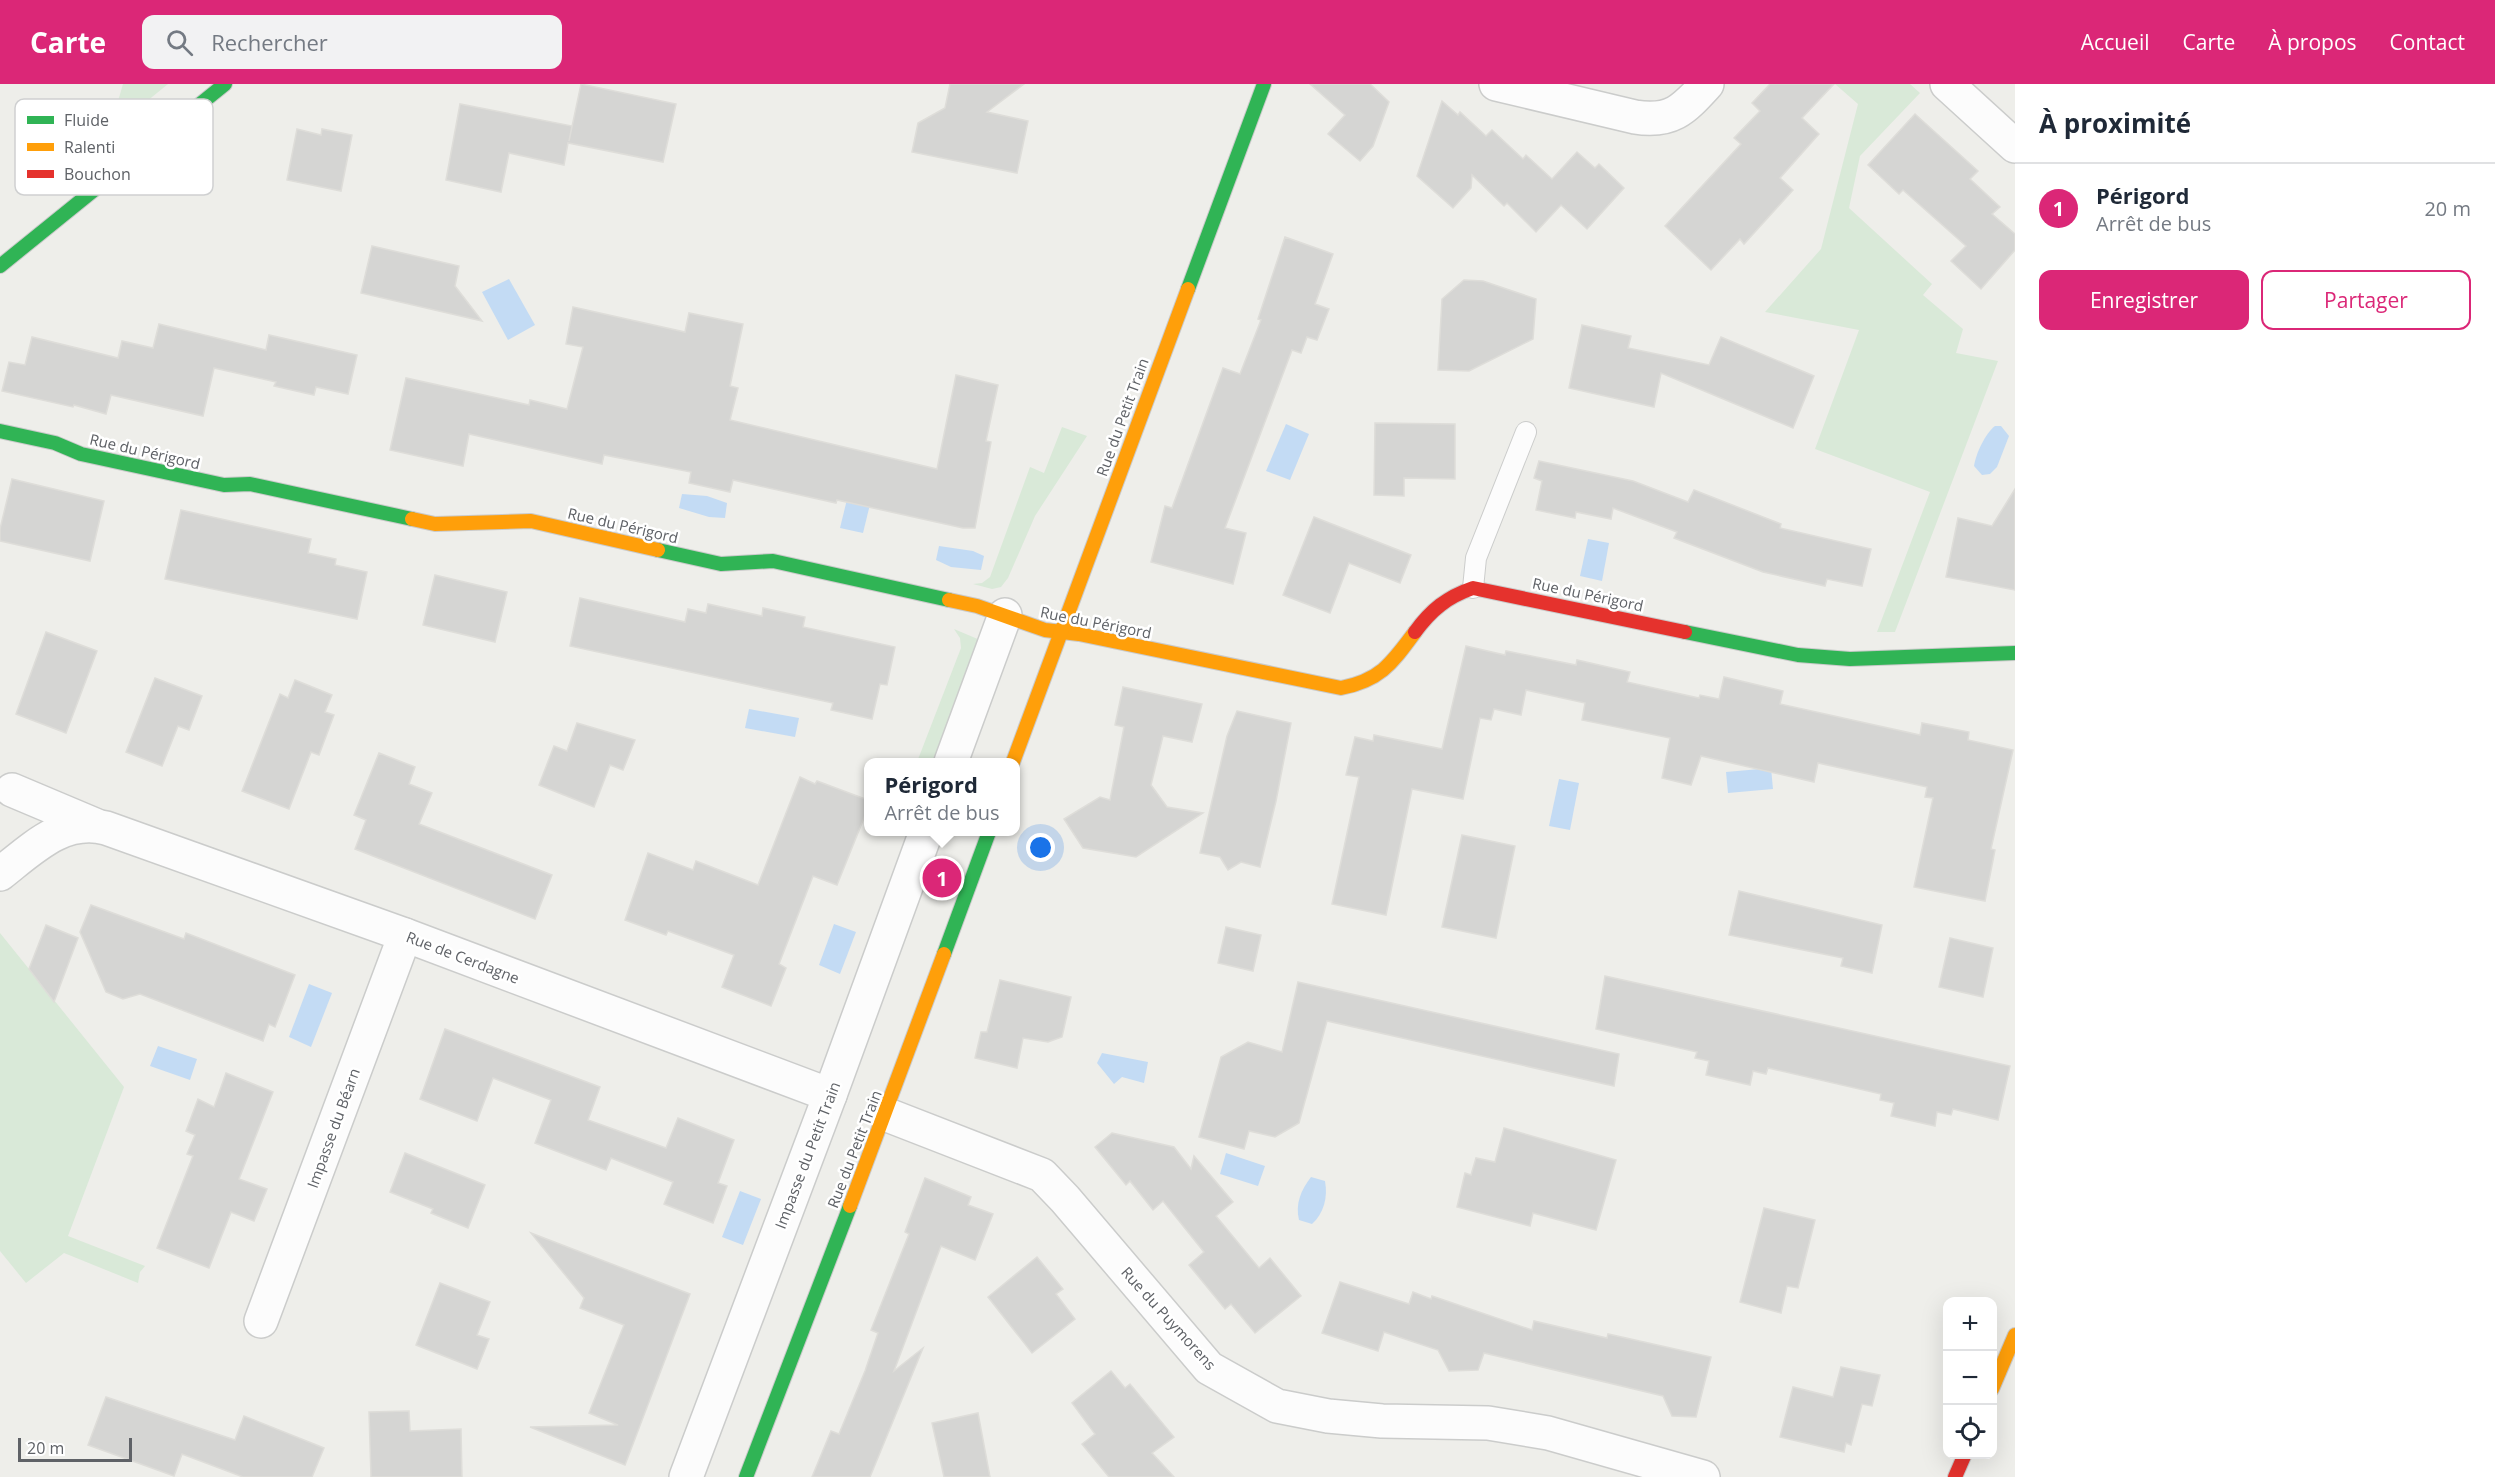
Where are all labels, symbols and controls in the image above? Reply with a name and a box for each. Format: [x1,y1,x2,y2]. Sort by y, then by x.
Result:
search box [142,15,562,69]
text: Carte [30,23,106,61]
icon: search [163,26,196,59]
text: Rechercher [211,27,328,57]
text: Accueil [2081,28,2149,56]
text: Carte [2182,28,2235,56]
text: À propos [2268,28,2357,56]
text: Contact [2390,28,2465,56]
legend [15,99,213,195]
text: À proximité [2039,105,2191,141]
text: Fluide [64,109,109,131]
text: Ralenti [64,136,115,158]
text: Bouchon [64,163,131,185]
text: Périgord [2096,180,2189,210]
text: 1 [2053,195,2064,222]
text: 20 m [2424,195,2471,222]
text: Arrêt de bus [2096,210,2211,237]
button: Enregistrer [2039,270,2249,330]
button: Partager [2261,270,2471,330]
street label: Rue du Petit Train [1091,355,1153,479]
street label: Rue du Périgord [88,429,202,473]
street label: Rue du Périgord [566,503,680,547]
street label: Rue du Périgord [1531,572,1645,616]
street label: Rue du Périgord [1039,601,1153,643]
popup [864,758,1020,836]
text: Périgord [884,769,978,799]
text: Arrêt de bus [884,799,1000,826]
your location [1026,833,1055,862]
pin: 1 [922,856,962,900]
street label: Rue de Cerdagne [404,926,522,988]
street label: Impasse du Béarn [302,1065,364,1191]
street label: Impasse du Petit Train [770,1079,844,1231]
street label: Rue du Petit Train [822,1087,886,1211]
street label: Rue du Puymorens [1117,1262,1221,1374]
map controls [1943,1297,1997,1459]
button: + [1943,1297,1997,1351]
button: − [1943,1351,1997,1405]
button: locate [1943,1405,1997,1459]
scale bar [18,1435,132,1462]
text: 20 m [27,1437,64,1459]

